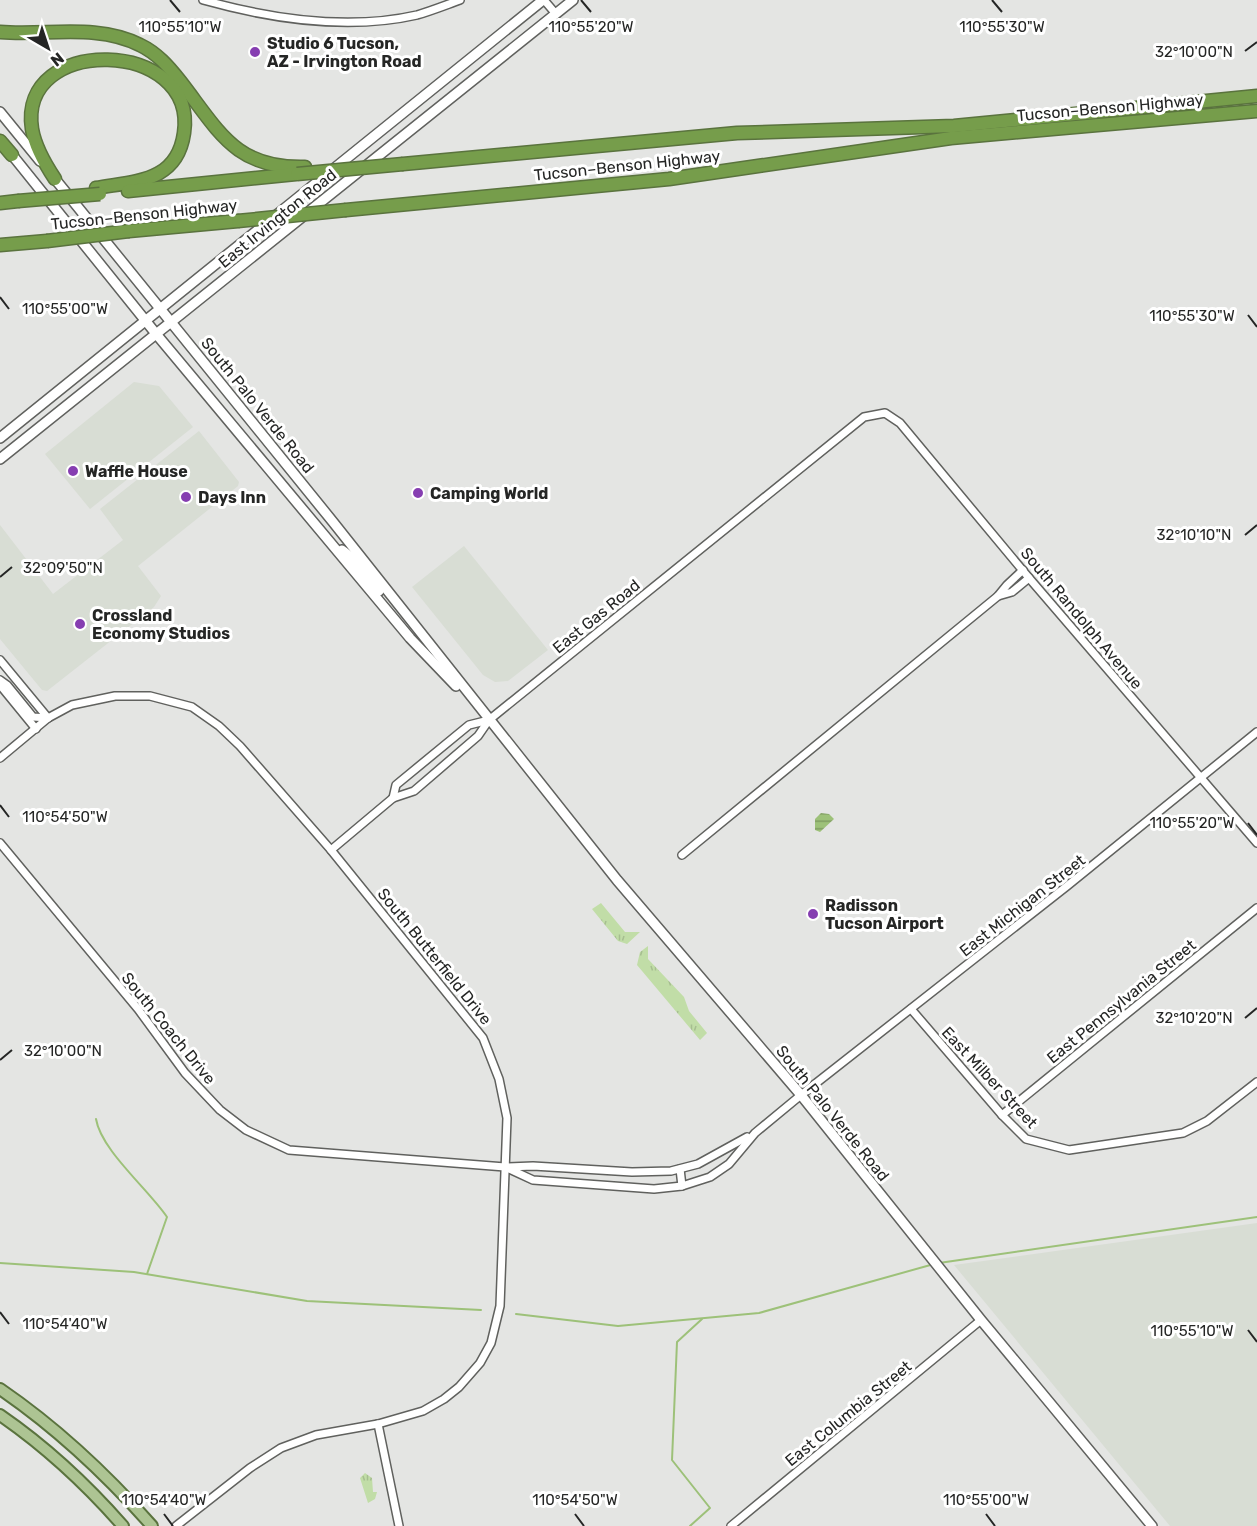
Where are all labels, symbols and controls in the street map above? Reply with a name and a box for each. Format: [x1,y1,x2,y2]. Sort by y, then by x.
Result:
north arrow [18,18,78,78]
text: 110°55'10"W [139,18,221,36]
text: 110°55'20"W [548,18,634,36]
text: 110°55'30"W [959,18,1045,36]
place label: Studio 6 Tucson, AZ - Irvington Road [267,34,422,71]
text: 32°10'00"N [1155,43,1233,61]
marker: Studio 6 Tucson, AZ - Irvington Road [248,45,262,59]
text: N [47,48,68,70]
street label: Tucson–Benson Highway [1016,90,1204,125]
street label: Tucson–Benson Highway [533,146,721,185]
street label: East Irvington Road [215,165,340,272]
street label: Tucson–Benson Highway [50,195,238,234]
text: 110°55'00"W [22,300,108,318]
text: 110°55'30"W [1149,307,1235,325]
street label: South Palo Verde Road [197,334,318,477]
place label: Waffle House [85,462,188,481]
marker: Waffle House [66,464,80,478]
place label: Camping World [430,484,548,503]
marker: Camping World [411,486,425,500]
place label: Days Inn [198,488,266,507]
marker: Days Inn [179,490,193,504]
text: 32°10'10"N [1157,526,1231,544]
street label: South Randolph Avenue [1017,544,1146,693]
text: 32°09'50"N [23,559,103,577]
street label: East Gas Road [549,575,644,657]
place label: Crossland Economy Studios [92,606,230,643]
marker: Crossland Economy Studios [73,617,87,631]
text: 110°54'50"W [22,808,108,826]
text: 110°55'20"W [1149,814,1235,832]
street label: East Michigan Street [956,850,1089,960]
street label: South Butterfield Drive [374,884,496,1028]
place label: Radisson Tucson Airport [825,896,944,933]
marker: Radisson Tucson Airport [806,907,820,921]
street label: East Pennsylvania Street [1043,936,1200,1067]
street label: South Coach Drive [118,969,220,1088]
text: 32°10'20"N [1155,1009,1233,1027]
street label: East Milber Street [938,1023,1041,1132]
text: 32°10'00"N [24,1042,102,1060]
street label: South Palo Verde Road [772,1042,893,1185]
text: 110°54'40"W [22,1315,108,1333]
text: 110°55'10"W [1151,1322,1233,1340]
street label: East Columbia Street [781,1357,915,1470]
text: 110°54'40"W [121,1491,207,1509]
text: 110°54'50"W [532,1491,618,1509]
text: 110°55'00"W [943,1491,1029,1509]

